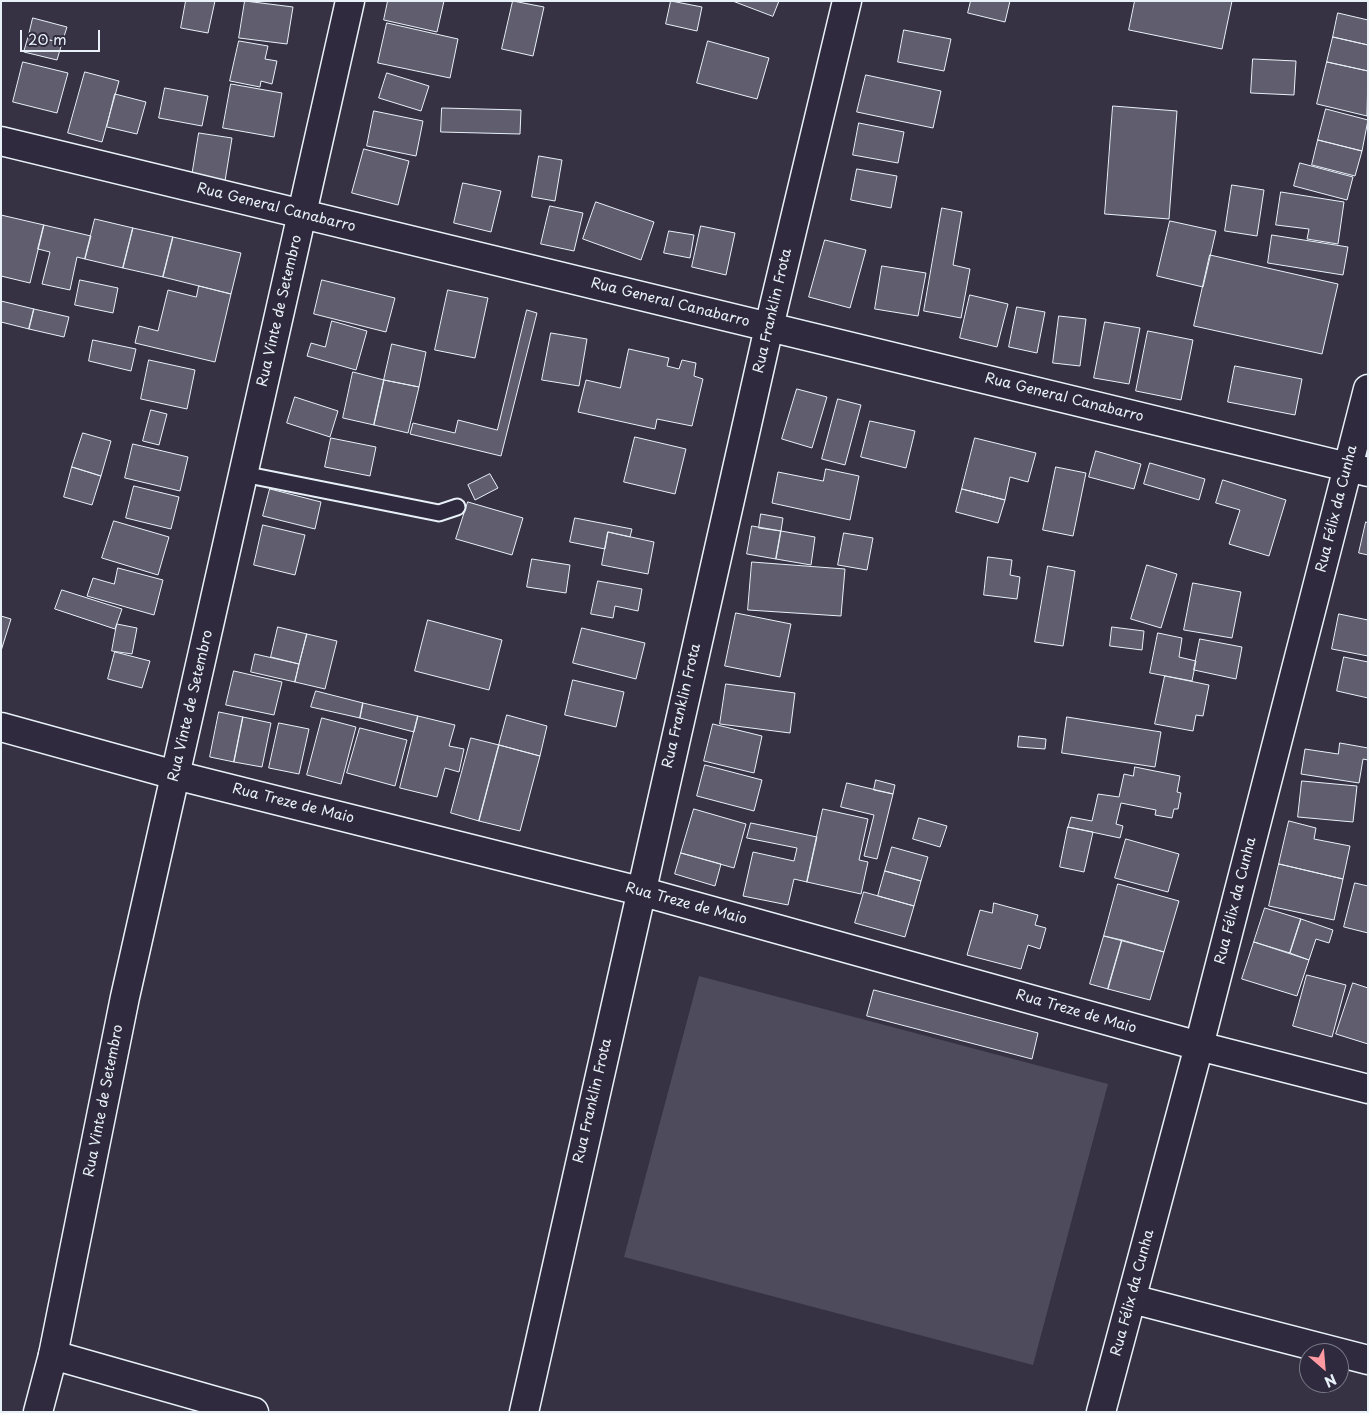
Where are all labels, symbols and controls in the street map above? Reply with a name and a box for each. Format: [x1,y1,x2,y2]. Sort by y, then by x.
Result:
scale bar [22,20,102,52]
text: 20 m [28,27,67,50]
street label: Rua General Canabarro [195,180,357,236]
street label: Rua Vinte de Setembro [254,234,306,388]
street label: Rua Franklin Frota [750,247,796,375]
street label: Rua General Canabarro [589,275,751,331]
street label: Rua General Canabarro [983,370,1145,426]
street label: Rua Félix da Cunha [1313,444,1361,574]
street label: Rua Vinte de Setembro [165,629,217,783]
street label: Rua Franklin Frota [659,642,705,770]
street label: Rua Treze de Maio [230,781,356,827]
street label: Rua Félix da Cunha [1212,836,1260,966]
street label: Rua Treze de Maio [623,880,749,928]
street label: Rua Treze de Maio [1014,987,1138,1037]
street label: Rua Vinte de Setembro [81,1023,127,1179]
street label: Rua Franklin Frota [570,1037,616,1165]
street label: Rua Félix da Cunha [1108,1228,1158,1358]
north arrow [1299,1343,1349,1393]
text: N [1321,1369,1340,1393]

